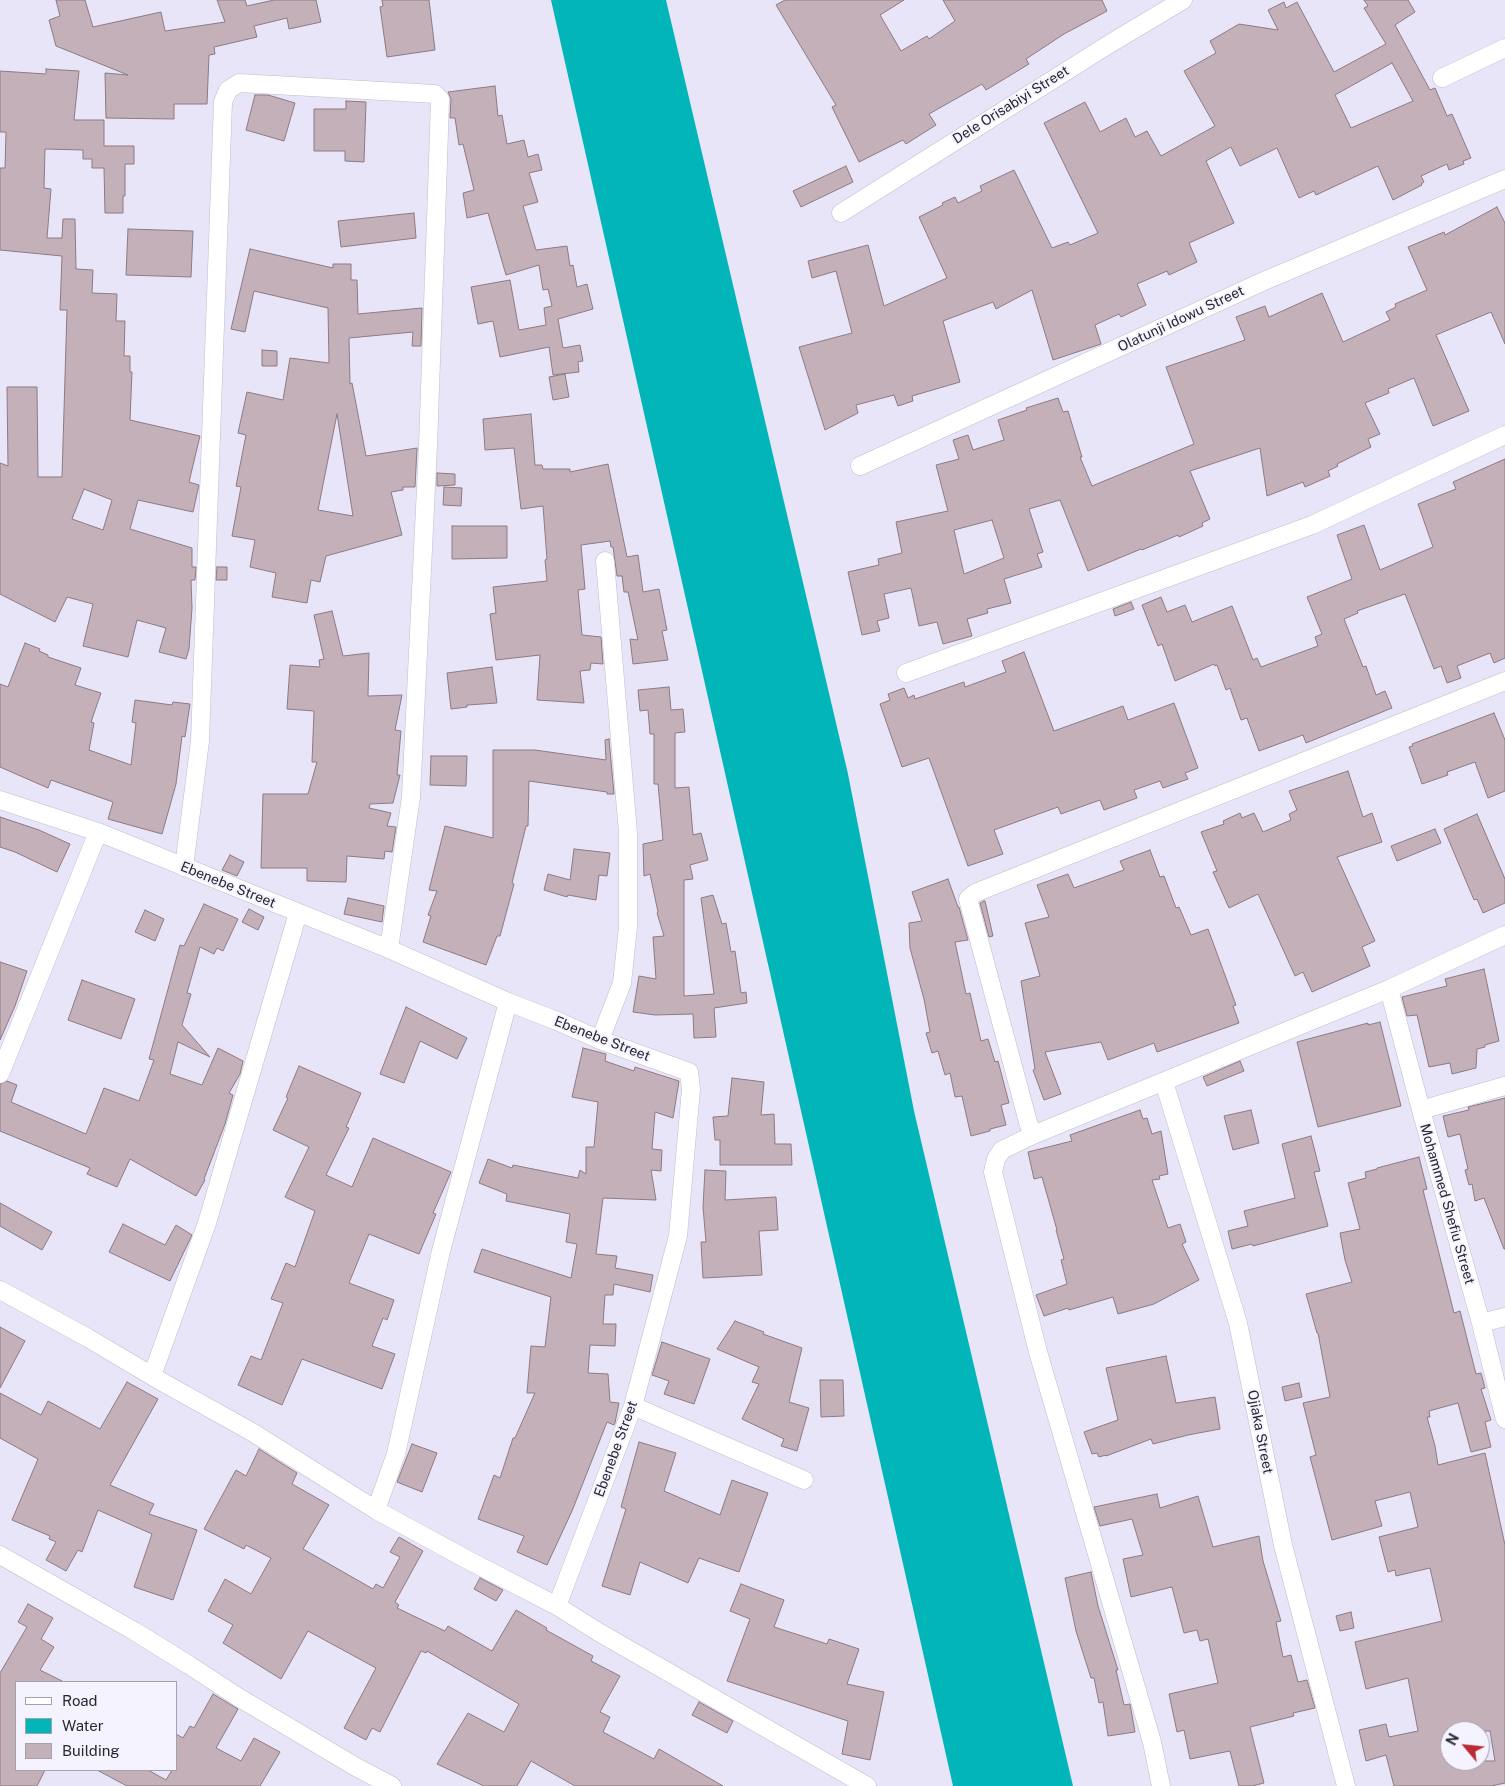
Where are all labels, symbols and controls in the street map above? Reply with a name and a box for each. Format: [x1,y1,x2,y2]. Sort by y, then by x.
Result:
street label: Dele Orisabiyi Street [950,62,1072,148]
street label: Olatunji Idowu Street [1115,282,1247,356]
street label: Ebenebe Street [178,858,278,912]
street label: Ebenebe Street [552,1013,652,1065]
street label: Mohammed Shefiu Street [1416,1122,1478,1286]
street label: Ojiaka Street [1244,1389,1276,1475]
street label: Ebenebe Street [591,1398,641,1500]
legend [15,1681,178,1771]
text: Road [62,1692,98,1709]
text: Water [62,1717,104,1734]
north arrow [1440,1721,1490,1771]
text: N [1443,1731,1462,1748]
text: Building [62,1742,120,1759]

